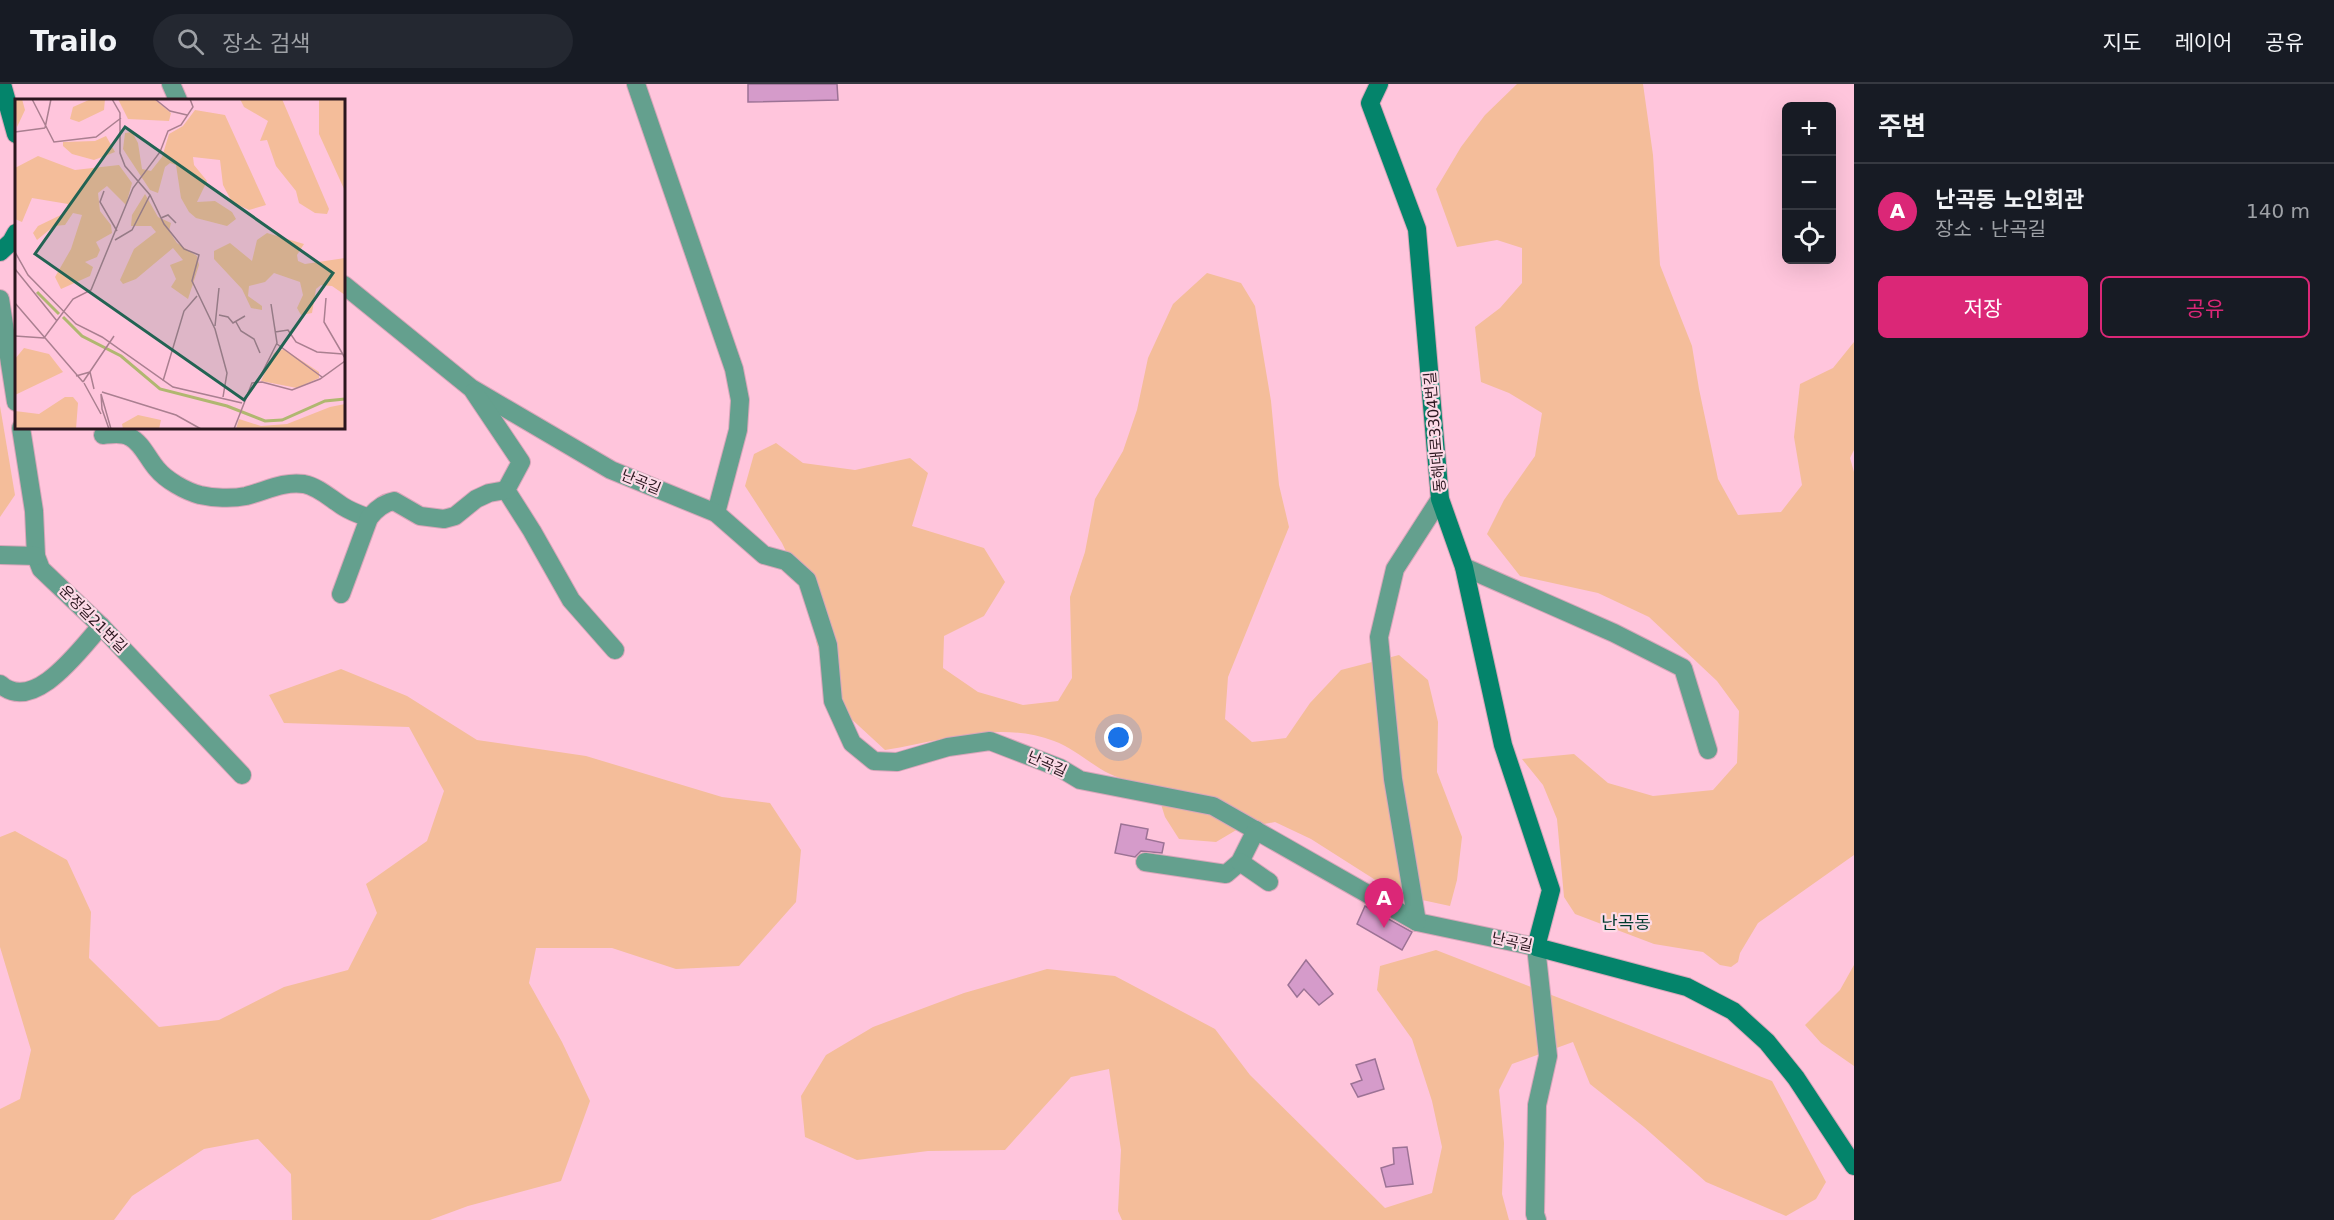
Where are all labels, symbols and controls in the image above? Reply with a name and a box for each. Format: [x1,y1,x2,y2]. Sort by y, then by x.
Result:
search box [153,14,573,68]
text: Trailo [30,25,117,58]
icon: search [174,25,207,58]
text: 장소 검색 [222,31,310,56]
text: 지도 [2103,31,2141,55]
text: 레이어 [2174,31,2232,55]
text: 공유 [2265,31,2304,55]
inset map [15,99,345,429]
map controls [1782,102,1836,264]
button: + [1782,102,1836,156]
text: 주변 [1878,111,1926,141]
button: − [1782,156,1836,210]
text: 난곡동 노인회관 [1935,187,2084,212]
text: A [1890,199,1905,223]
text: 140 m [2246,199,2310,223]
button: locate [1782,210,1836,264]
text: 장소 · 난곡길 [1935,217,2046,241]
button: 저장 [1878,276,2088,338]
button: 공유 [2100,276,2310,338]
street label: 동해대로3304번길 [1421,371,1449,493]
street label: 난곡길 [618,466,664,498]
street label: 운정길21번길 [55,581,131,657]
your location [1104,723,1133,752]
street label: 난곡길 [1024,747,1070,781]
pin: A [1364,878,1404,928]
district label: 난곡동 [1601,912,1651,933]
street label: 난곡길 [1490,929,1534,955]

